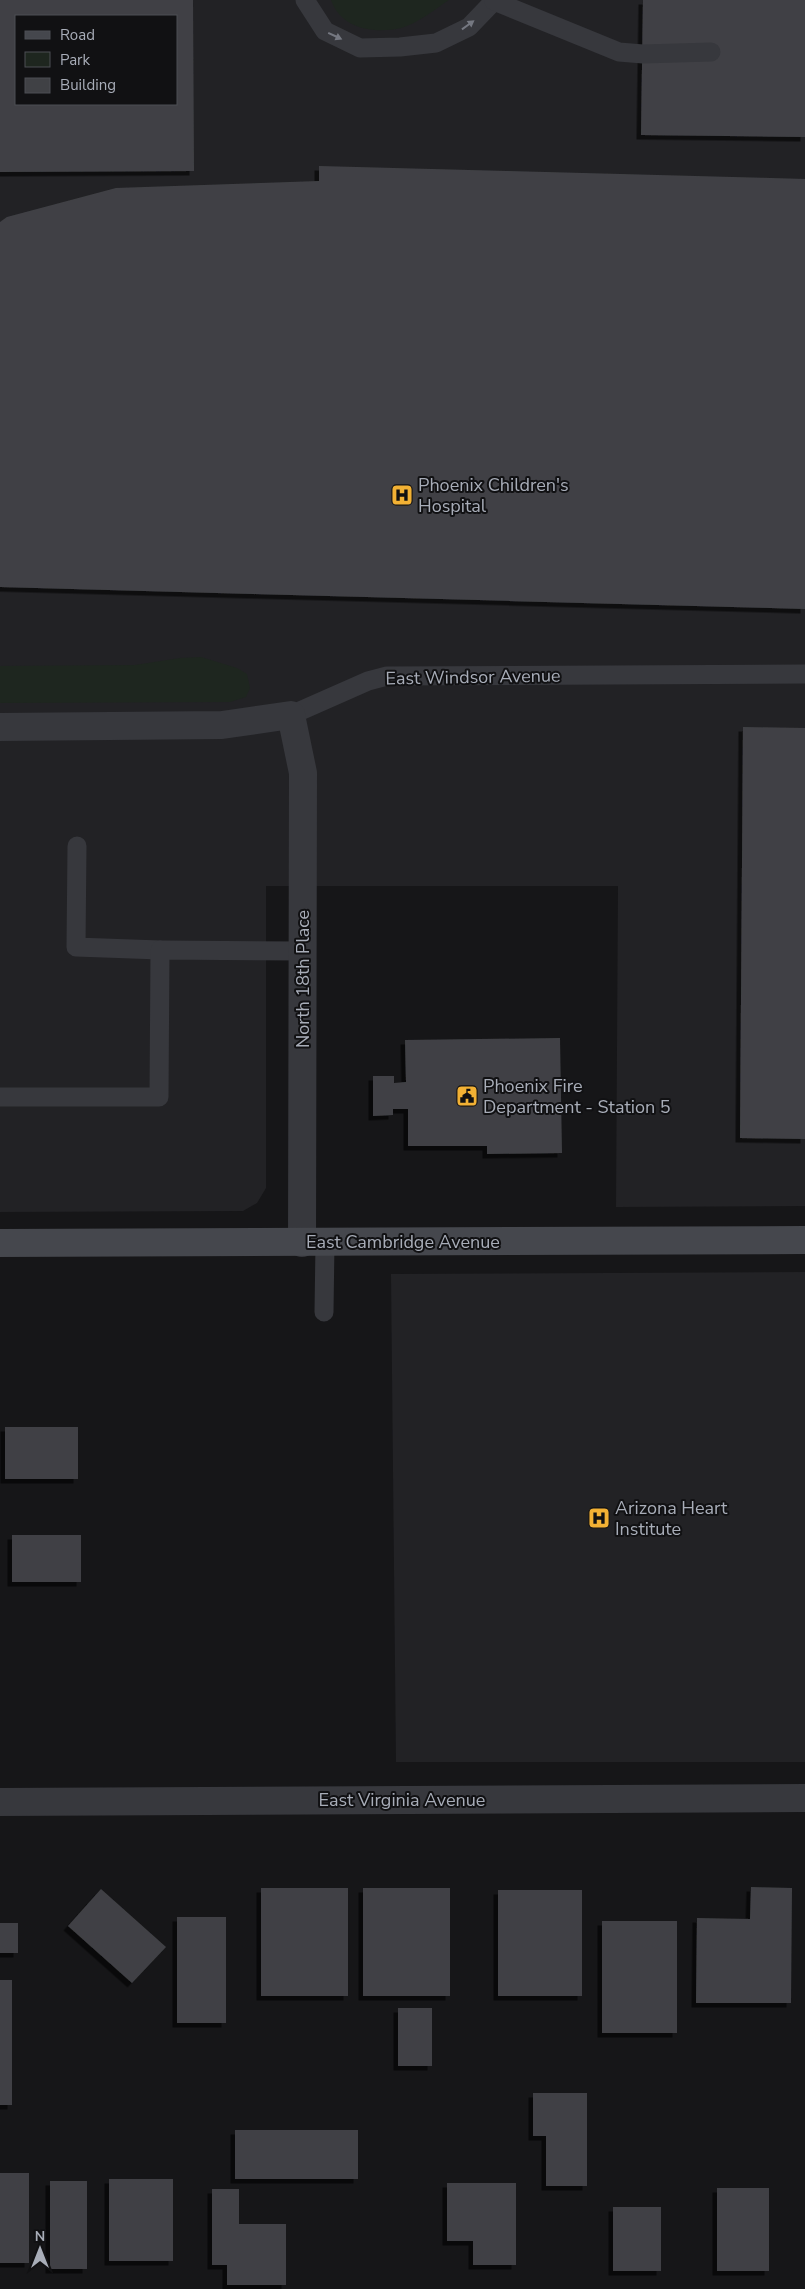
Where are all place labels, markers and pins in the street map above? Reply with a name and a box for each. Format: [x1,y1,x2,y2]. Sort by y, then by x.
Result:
place label: Phoenix Children's Hospital [418,473,569,518]
hospital icon: Phoenix Children's Hospital [390,483,414,507]
place label: Phoenix Fire Department - Station 5 [483,1074,671,1119]
public building icon: Phoenix Fire Department - Station 5 [455,1084,479,1108]
place label: Arizona Heart Institute [615,1496,728,1541]
hospital icon: Arizona Heart Institute [587,1506,611,1530]

